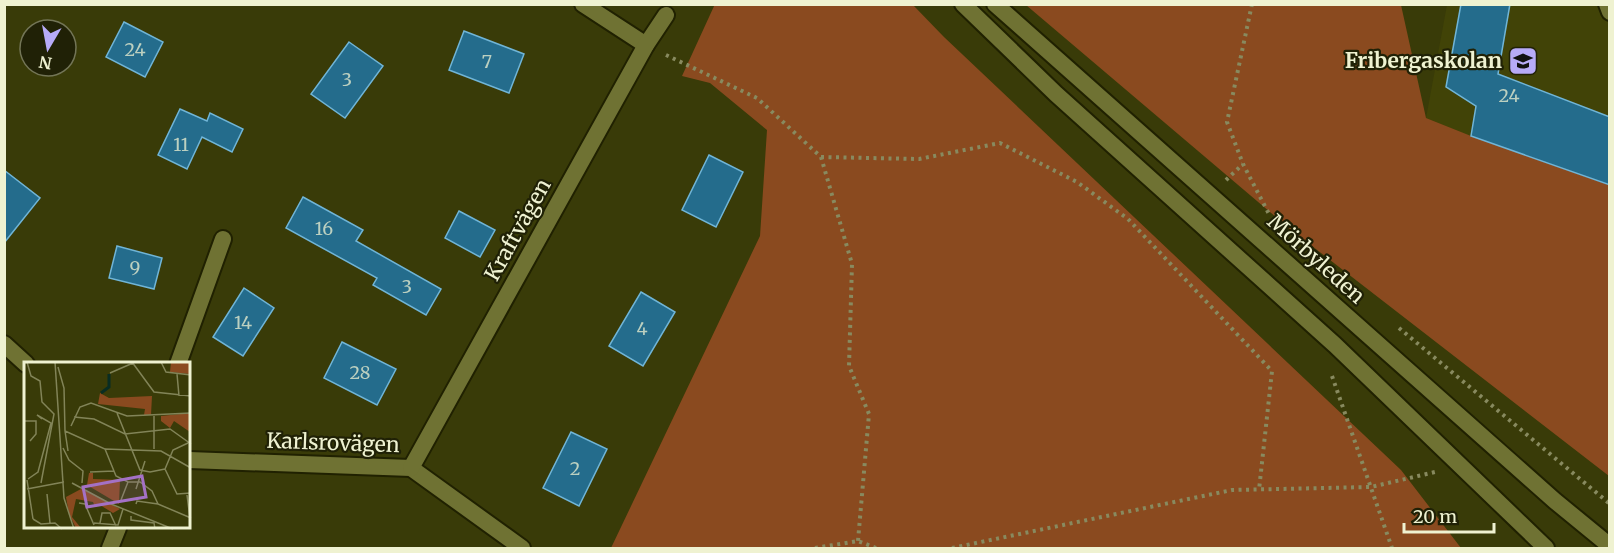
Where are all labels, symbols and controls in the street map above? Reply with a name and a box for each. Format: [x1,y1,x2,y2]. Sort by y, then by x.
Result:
north arrow [18,18,78,78]
house number: 24 [124,38,146,61]
school or university icon: Fribergaskolan [1507,45,1539,77]
place label: Fribergaskolan [1345,47,1502,74]
house number: 7 [482,50,492,73]
text: N [37,52,53,74]
house number: 3 [342,68,352,91]
house number: 24 [1498,84,1520,107]
house number: 11 [173,133,189,156]
street label: Kraftvägen [478,174,557,286]
street label: Mörbyleden [1262,208,1371,309]
house number: 16 [315,217,333,240]
house number: 9 [130,256,140,279]
house number: 3 [402,275,412,298]
house number: 14 [234,311,252,334]
house number: 4 [636,317,648,340]
house number: 28 [349,361,371,384]
inset map [24,362,190,529]
street label: Karlsrovägen [266,427,400,458]
house number: 2 [570,457,580,480]
scale bar [1404,496,1494,534]
text: 20 m [1413,505,1457,528]

